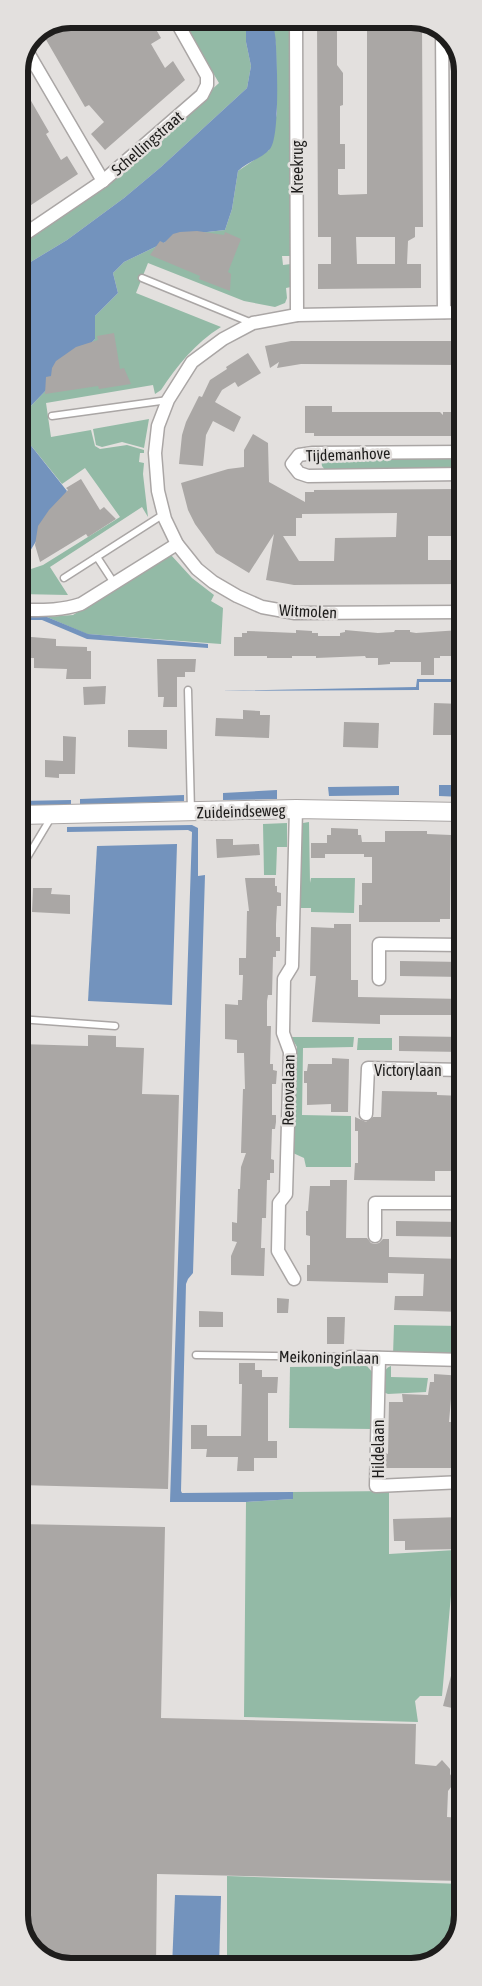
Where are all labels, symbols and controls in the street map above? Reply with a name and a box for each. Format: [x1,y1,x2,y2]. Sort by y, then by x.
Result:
street label: Schellingstraat [108,107,187,180]
street label: Kreekrug [288,140,307,194]
street label: Tijdemanhove [305,444,391,465]
street label: Witmolen [279,600,337,622]
street label: Zuideindseweg [196,800,286,823]
street label: Renovalaan [278,1054,298,1126]
street label: Victorylaan [374,1061,442,1080]
street label: Meikoninginlaan [279,1347,379,1368]
street label: Hildelaan [369,1420,387,1478]

